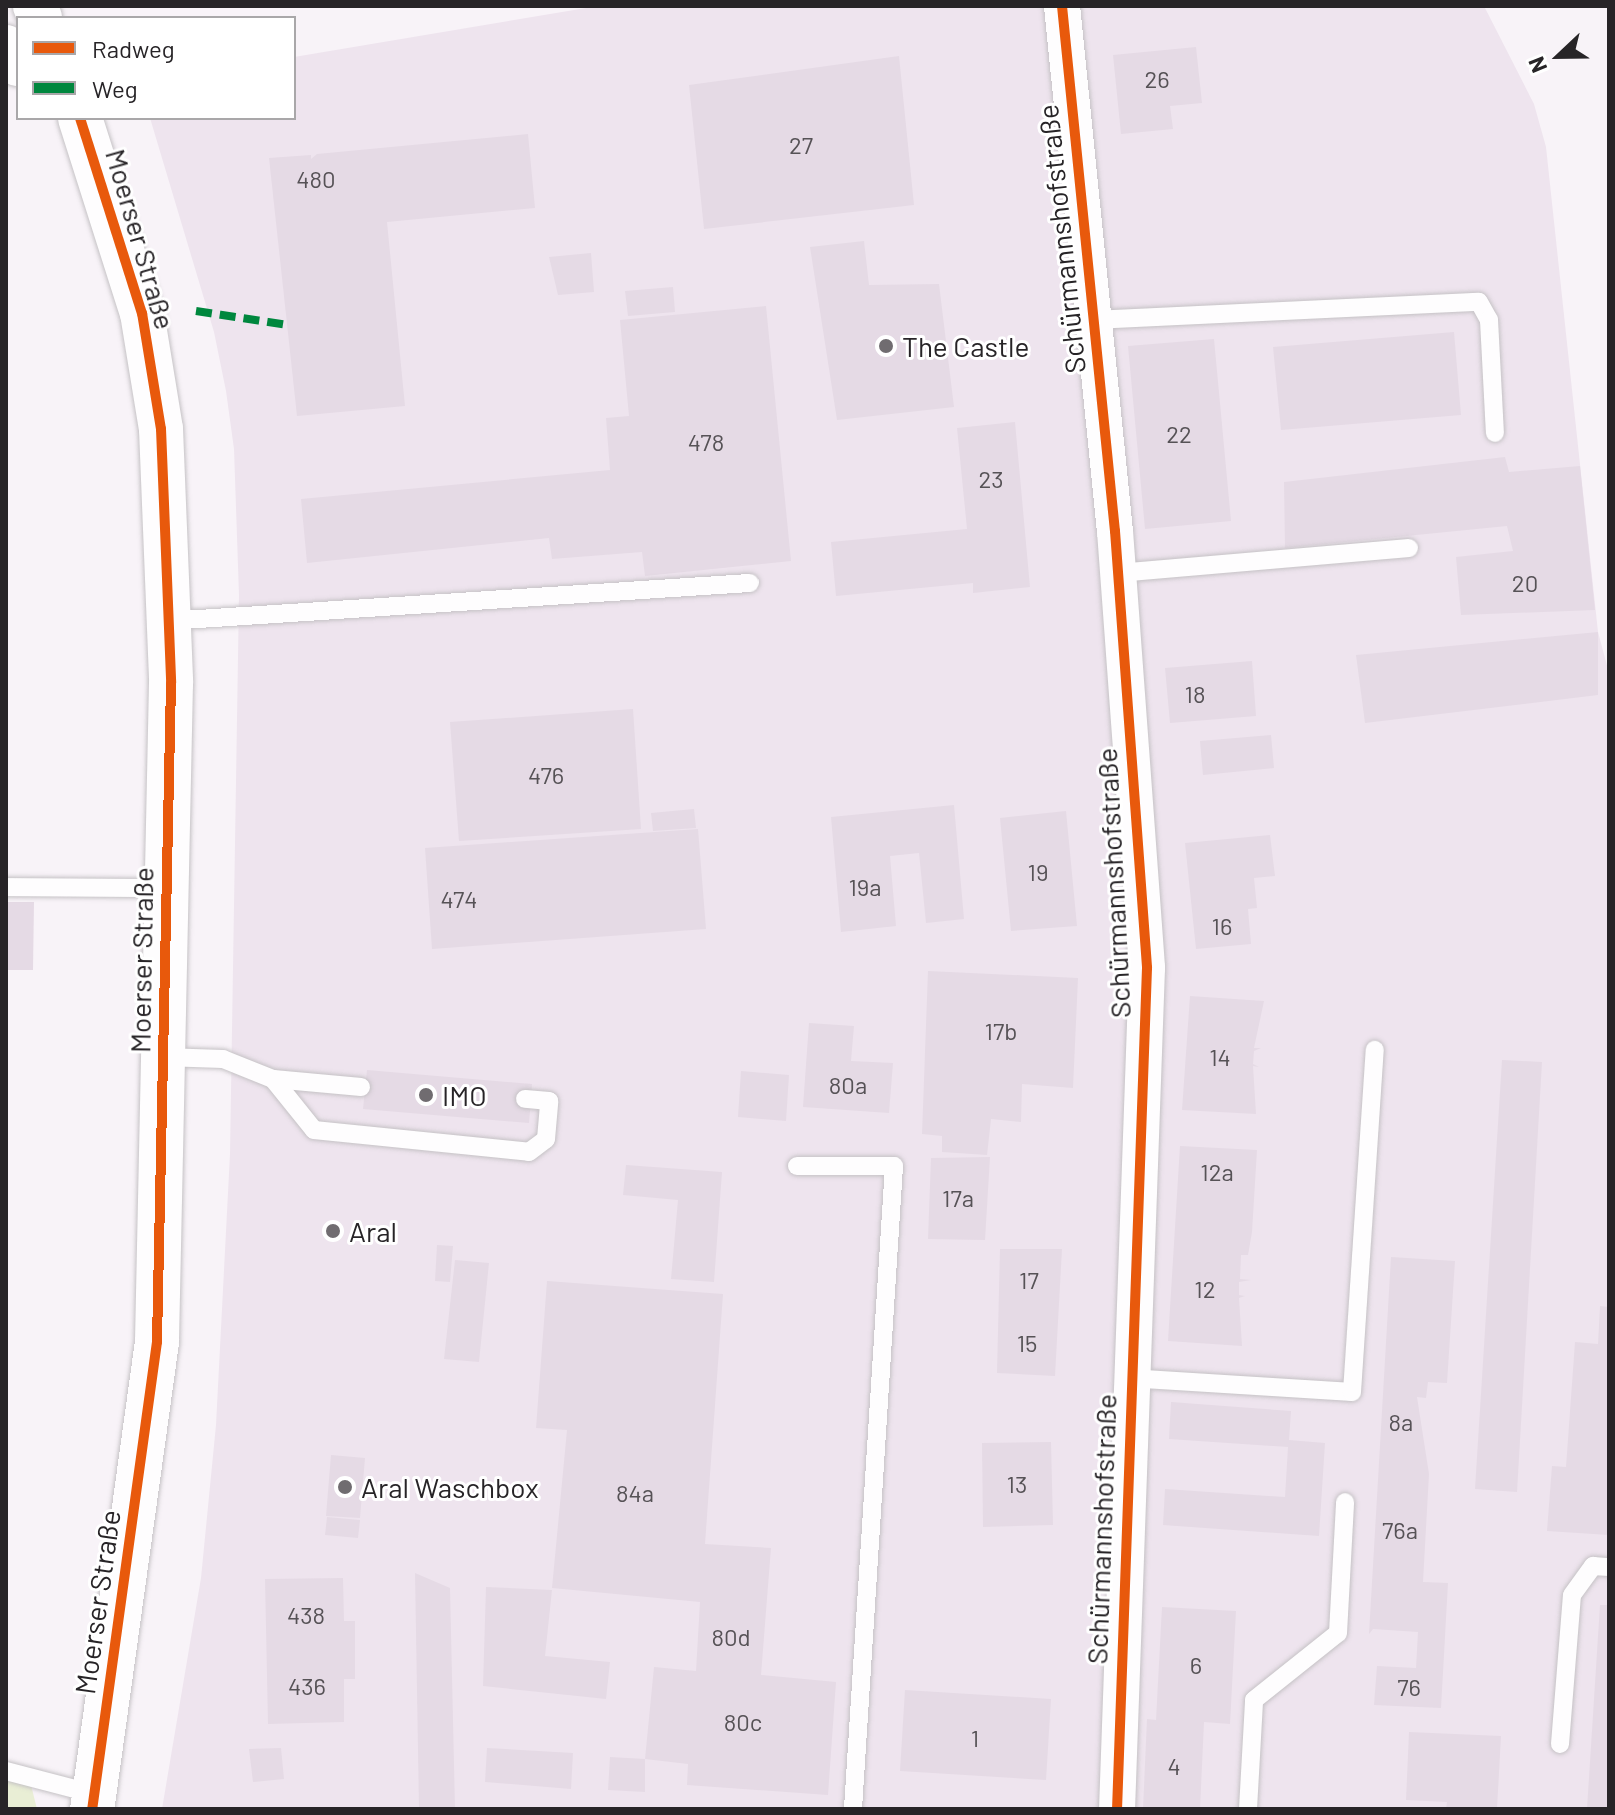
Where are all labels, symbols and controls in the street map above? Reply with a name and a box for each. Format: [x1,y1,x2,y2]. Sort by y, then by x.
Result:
legend [16,16,296,120]
north arrow [1519,16,1599,96]
text: Radweg [92,34,175,63]
text: N [1522,53,1552,77]
house number: 26 [1144,65,1170,93]
text: Weg [92,74,138,103]
street label: Schürmannshofstraße [1030,103,1092,375]
house number: 27 [789,131,813,159]
street label: Moerser Straße [99,145,183,333]
house number: 480 [296,165,336,193]
place label: The Castle [902,329,1029,363]
marker: The Castle [877,337,895,355]
house number: 22 [1166,420,1192,448]
house number: 478 [688,428,724,456]
house number: 23 [978,465,1004,493]
house number: 20 [1512,569,1538,597]
house number: 18 [1185,680,1205,708]
street label: Schürmannshofstraße [1089,747,1137,1019]
house number: 476 [528,761,564,789]
house number: 19 [1028,858,1048,886]
street label: Moerser Straße [123,867,159,1053]
house number: 19a [848,873,882,901]
house number: 474 [440,885,478,913]
house number: 16 [1212,912,1232,940]
house number: 17b [985,1017,1017,1045]
house number: 14 [1209,1043,1231,1071]
house number: 80a [829,1071,867,1099]
place label: IMO [442,1078,487,1112]
marker: IMO [417,1086,435,1104]
house number: 12a [1200,1158,1234,1186]
house number: 17a [942,1184,974,1212]
place label: Aral [349,1214,397,1248]
marker: Aral [324,1222,342,1240]
house number: 17 [1019,1266,1039,1294]
house number: 12 [1194,1275,1216,1303]
house number: 15 [1017,1329,1037,1357]
street label: Schürmannshofstraße [1079,1393,1123,1665]
house number: 8a [1389,1408,1413,1436]
place label: Aral Waschbox [361,1470,538,1504]
house number: 13 [1007,1470,1027,1498]
marker: Aral Waschbox [336,1478,354,1496]
house number: 84a [616,1479,654,1507]
street label: Moerser Straße [67,1508,127,1696]
house number: 76a [1382,1516,1418,1544]
house number: 438 [287,1601,325,1629]
house number: 80d [711,1623,751,1651]
house number: 6 [1190,1651,1202,1679]
house number: 436 [288,1672,326,1700]
house number: 76 [1397,1673,1421,1701]
house number: 80c [724,1708,762,1736]
house number: 1 [971,1724,979,1752]
house number: 4 [1167,1752,1181,1780]

